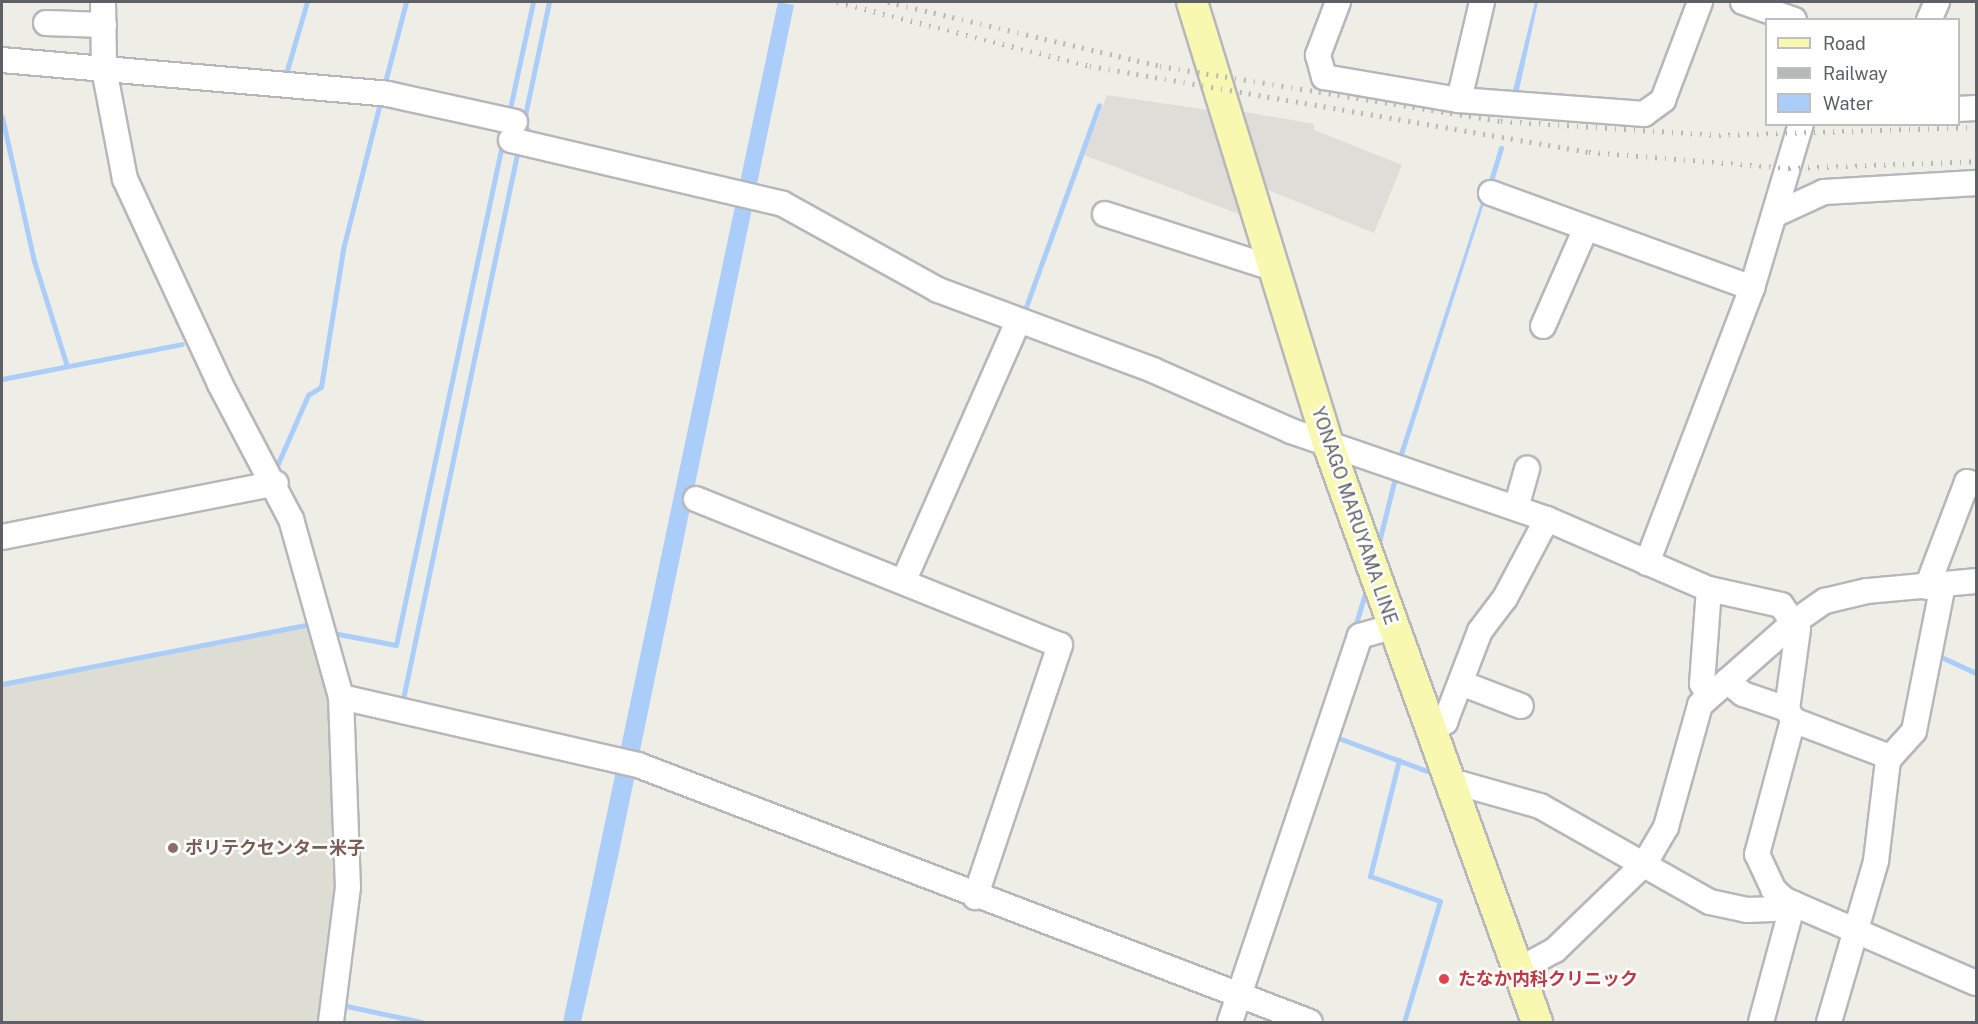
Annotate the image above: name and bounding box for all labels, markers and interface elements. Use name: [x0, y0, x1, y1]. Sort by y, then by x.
legend: [1765, 18, 1960, 126]
text: Road: [1823, 33, 1866, 54]
text: Railway: [1823, 63, 1888, 84]
text: Water: [1823, 93, 1873, 114]
street label: YONAGO MARUYAMA LINE: [1307, 404, 1401, 628]
place label: ポリテクセンター米子: [185, 837, 365, 859]
marker: ポリテクセンター米子: [166, 841, 180, 855]
place label: たなか内科クリニック: [1458, 968, 1638, 990]
marker: たなか内科クリニック: [1435, 970, 1453, 988]

